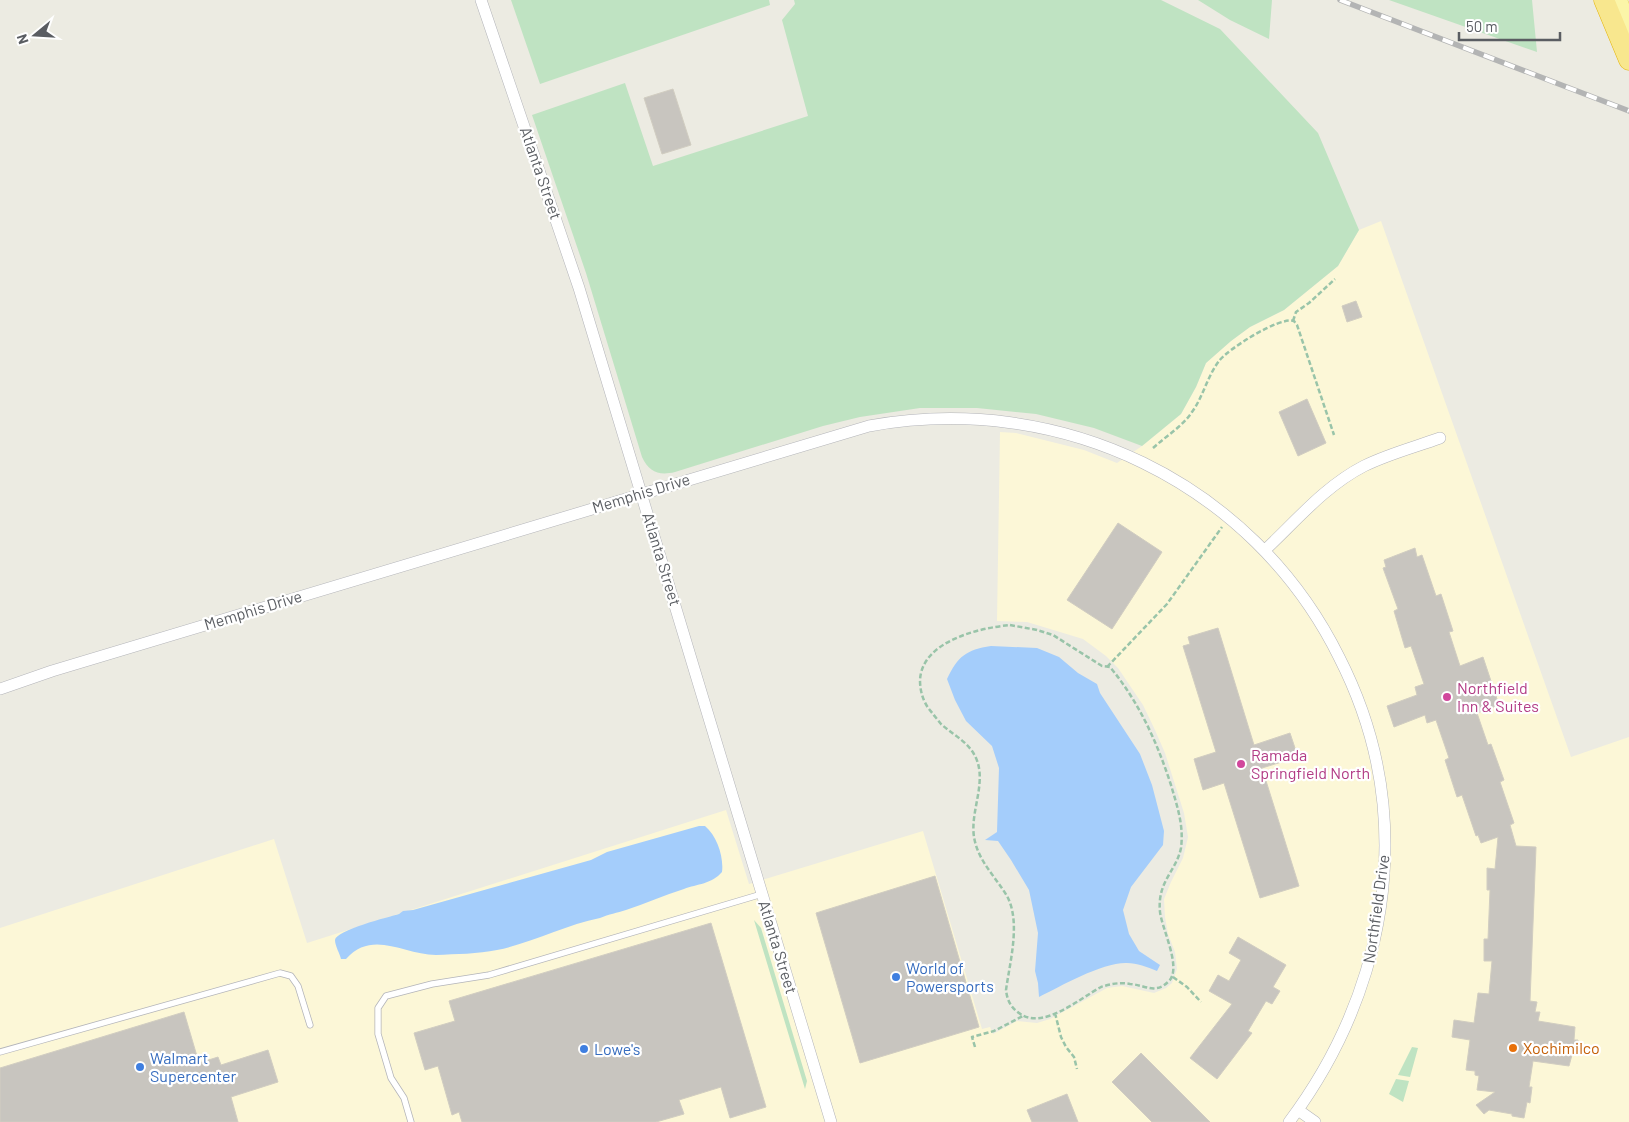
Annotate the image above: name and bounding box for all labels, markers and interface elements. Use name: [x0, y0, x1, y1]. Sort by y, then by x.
north arrow: [10, 10, 60, 60]
scale bar: [1459, 10, 1560, 42]
text: 50 m: [1466, 17, 1498, 35]
text: N: [13, 32, 32, 46]
street label: Atlanta Street: [517, 124, 566, 222]
street label: Memphis Drive: [590, 469, 692, 516]
street label: Atlanta Street: [639, 510, 686, 608]
street label: Memphis Drive: [202, 586, 304, 633]
place label: Northfield Inn & Suites: [1457, 678, 1539, 715]
marker: Northfield Inn & Suites: [1441, 691, 1453, 703]
place label: Ramada Springfield North: [1251, 745, 1370, 782]
marker: Ramada Springfield North: [1235, 758, 1247, 770]
street label: Northfield Drive: [1358, 853, 1393, 965]
street label: Atlanta Street: [755, 898, 802, 996]
place label: World of Powersports: [906, 958, 994, 995]
marker: World of Powersports: [890, 971, 902, 983]
place label: Xochimilco: [1523, 1038, 1600, 1057]
place label: Lowe's: [594, 1039, 640, 1058]
marker: Xochimilco: [1507, 1042, 1519, 1054]
marker: Lowe's: [578, 1043, 590, 1055]
place label: Walmart Supercenter: [150, 1048, 236, 1085]
marker: Walmart Supercenter: [134, 1061, 146, 1073]

